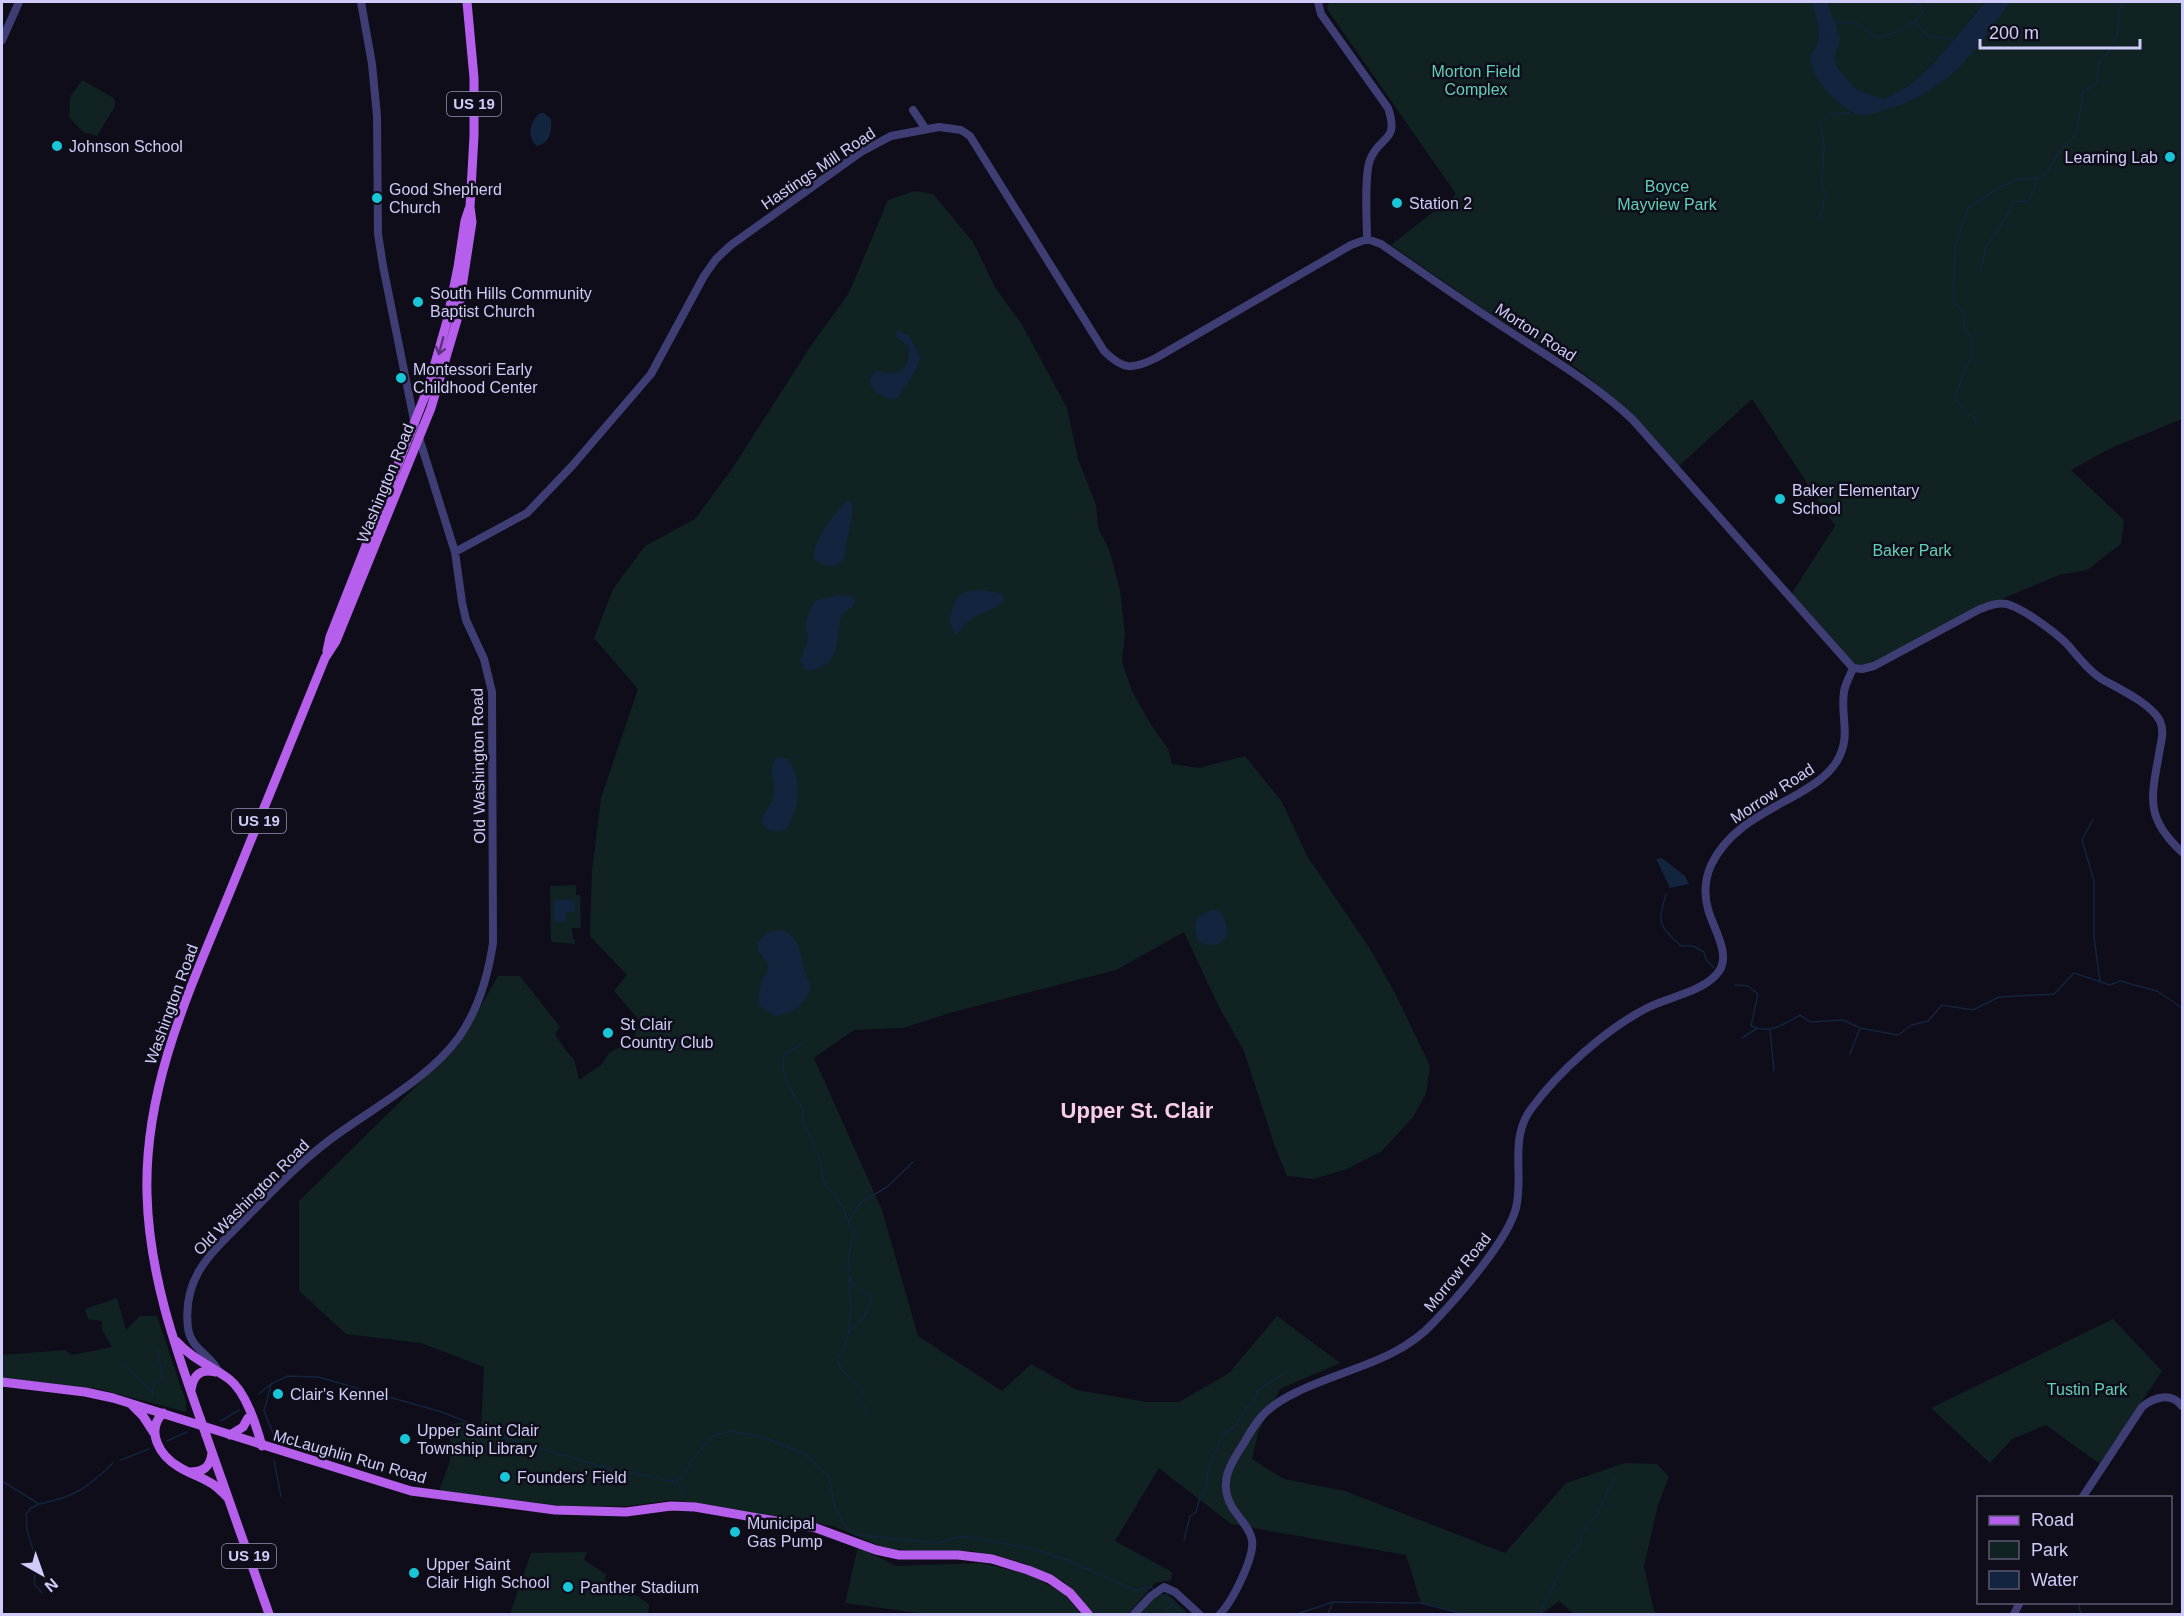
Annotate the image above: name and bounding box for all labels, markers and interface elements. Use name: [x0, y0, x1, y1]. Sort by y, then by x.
scale bar: [1980, 12, 2140, 50]
text: 200 m: [1989, 23, 2039, 43]
park label: Morton Field Complex: [1432, 63, 1520, 98]
road number: US 19: [447, 92, 501, 116]
street label: Hastings Mill Road: [758, 124, 878, 213]
place label: Johnson School: [69, 138, 183, 155]
marker: Johnson School: [50, 139, 64, 153]
place label: Learning Lab: [2065, 149, 2158, 166]
marker: Learning Lab: [2163, 150, 2177, 164]
park label: Boyce Mayview Park: [1617, 178, 1718, 213]
place label: Good Shepherd Church: [389, 181, 502, 216]
marker: Good Shepherd Church: [370, 191, 384, 205]
place label: Station 2: [1409, 195, 1472, 212]
marker: Station 2: [1390, 196, 1404, 210]
place label: South Hills Community Baptist Church: [430, 285, 592, 320]
marker: South Hills Community Baptist Church: [411, 295, 425, 309]
street label: Morton Road: [1492, 300, 1579, 365]
one-way arrow: [434, 336, 446, 355]
place label: Montessori Early Childhood Center: [413, 361, 538, 396]
marker: Montessori Early Childhood Center: [394, 371, 408, 385]
street label: Washington Road: [354, 421, 417, 545]
place label: Baker Elementary School: [1792, 482, 1919, 517]
marker: Baker Elementary School: [1773, 492, 1787, 506]
park label: Baker Park: [1872, 542, 1953, 559]
street label: Old Washington Road: [469, 688, 488, 844]
street label: Morrow Road: [1727, 760, 1817, 827]
road number: US 19: [232, 809, 286, 833]
street label: Washington Road: [142, 942, 201, 1067]
place label: St Clair Country Club: [620, 1016, 713, 1051]
marker: St Clair Country Club: [601, 1026, 615, 1040]
district label: Upper St. Clair: [1061, 1098, 1214, 1123]
street label: Old Washington Road: [190, 1136, 312, 1258]
street label: Morrow Road: [1421, 1230, 1494, 1315]
park label: Tustin Park: [2047, 1381, 2128, 1398]
place label: Clair's Kennel: [290, 1386, 388, 1403]
marker: Clair's Kennel: [271, 1387, 285, 1401]
place label: Upper Saint Clair Township Library: [417, 1422, 540, 1457]
street label: McLaughlin Run Road: [271, 1426, 428, 1486]
marker: Upper Saint Clair Township Library: [398, 1432, 412, 1446]
place label: Founders’ Field: [517, 1469, 627, 1486]
marker: Founders’ Field: [498, 1470, 512, 1484]
legend: [1977, 1496, 2172, 1604]
text: Road: [2031, 1510, 2074, 1530]
place label: Municipal Gas Pump: [747, 1515, 823, 1550]
marker: Municipal Gas Pump: [728, 1525, 742, 1539]
text: Park: [2031, 1540, 2069, 1560]
north arrow: [12, 1544, 72, 1604]
road number: US 19: [222, 1544, 276, 1568]
place label: Upper Saint Clair High School: [426, 1556, 550, 1591]
marker: Upper Saint Clair High School: [407, 1566, 421, 1580]
text: Water: [2031, 1570, 2078, 1590]
text: N: [41, 1575, 61, 1595]
place label: Panther Stadium: [580, 1579, 699, 1596]
marker: Panther Stadium: [561, 1580, 575, 1594]

